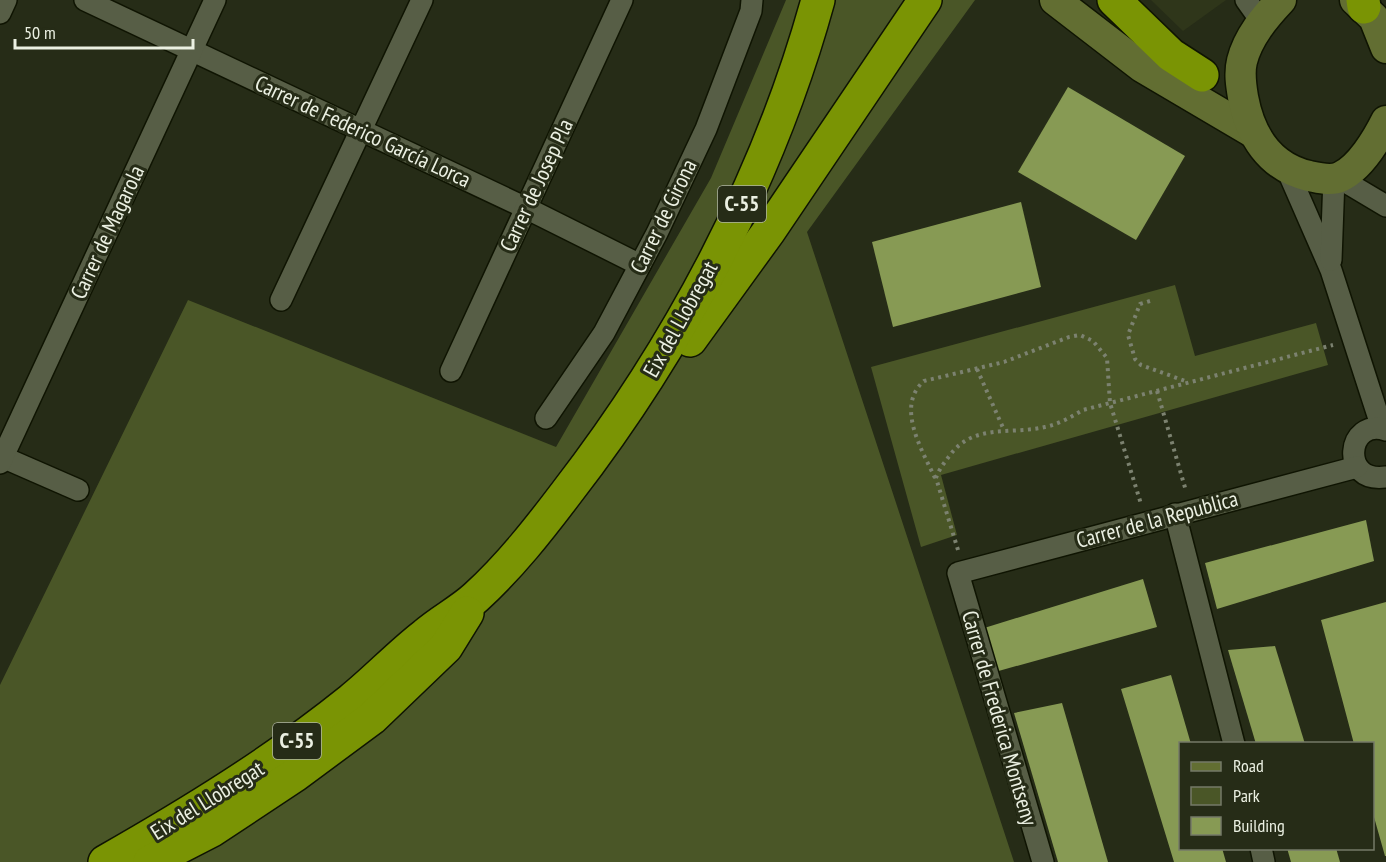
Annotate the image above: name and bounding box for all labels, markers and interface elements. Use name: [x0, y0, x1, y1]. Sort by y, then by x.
scale bar: [15, 12, 194, 50]
text: 50 m: [24, 21, 56, 44]
street label: Carrer de Federico García Lorca: [251, 69, 475, 193]
street label: Carrer de Josep Pla: [493, 114, 579, 256]
street label: Carrer de Girona: [623, 154, 703, 278]
street label: Carrer de Magarola: [64, 161, 150, 303]
road number: C-55: [718, 186, 766, 222]
street label: Eix del Llobregat: [637, 256, 723, 382]
street label: Carrer de la Republica: [1073, 484, 1241, 554]
street label: Carrer de Frederica Montseny: [956, 607, 1044, 829]
road number: C-55: [273, 723, 321, 759]
legend: [1179, 742, 1374, 850]
street label: Eix del Llobregat: [145, 754, 269, 846]
text: Road: [1233, 754, 1264, 777]
text: Park: [1233, 784, 1260, 807]
text: Building: [1233, 814, 1285, 837]

